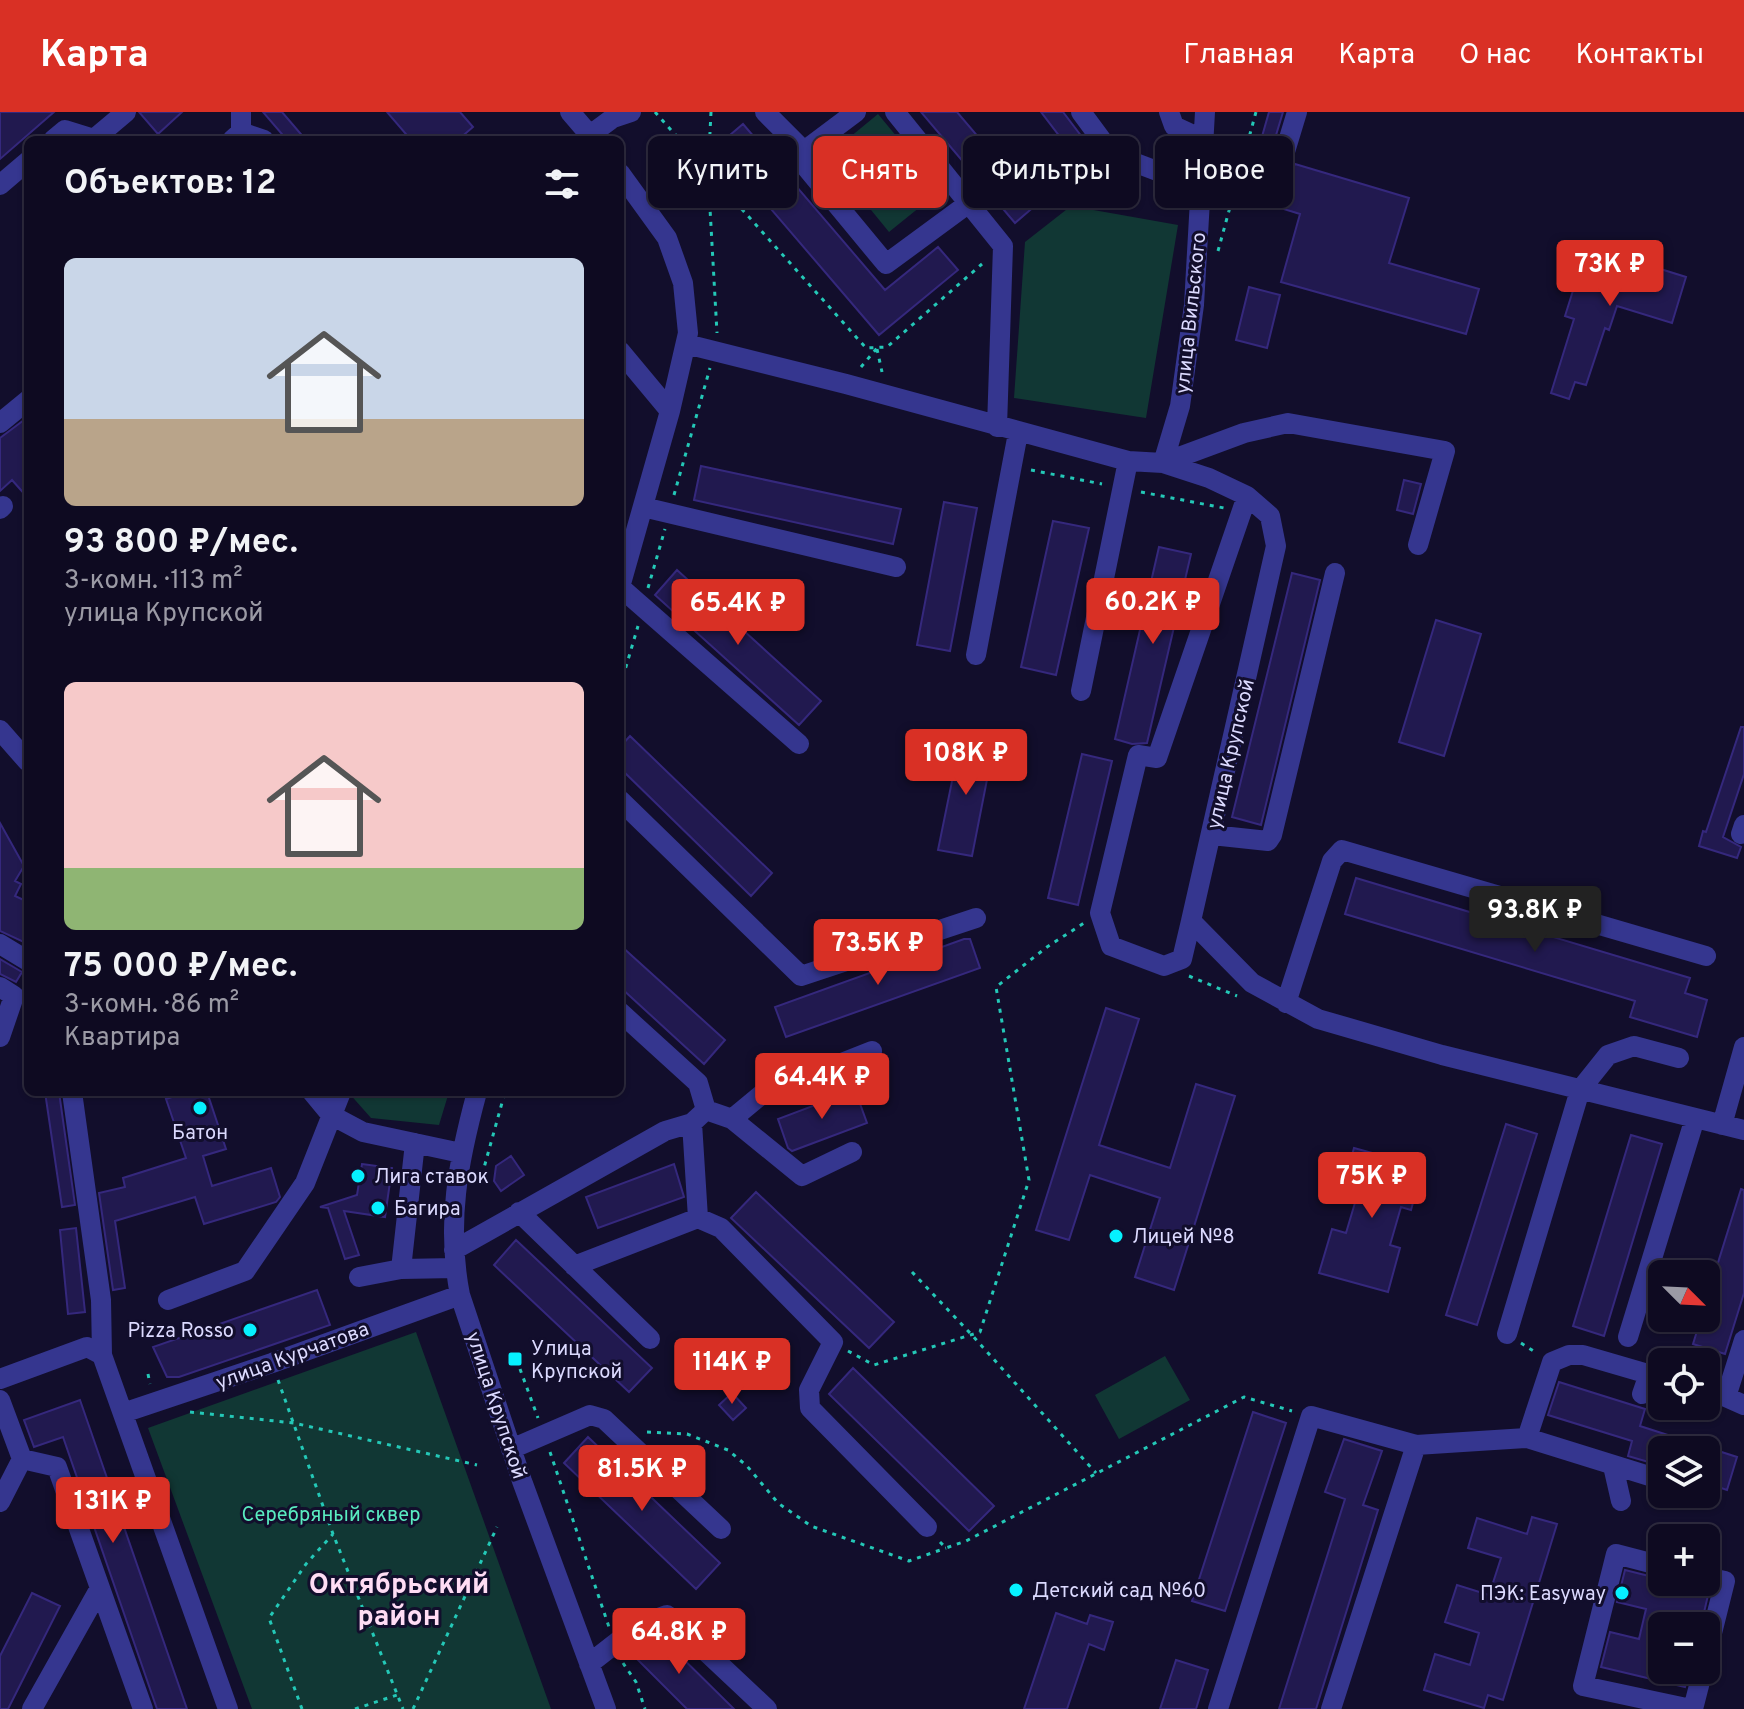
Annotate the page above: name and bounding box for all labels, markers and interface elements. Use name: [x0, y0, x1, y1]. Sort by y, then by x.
text: Карта: [40, 32, 149, 81]
text: Главная: [1183, 38, 1294, 74]
text: Карта: [1338, 38, 1415, 74]
text: О нас: [1459, 38, 1532, 74]
text: Контакты: [1576, 38, 1704, 74]
chip: Купить: [648, 136, 797, 208]
chip: Снять: [813, 136, 947, 208]
chip: Фильтры: [963, 136, 1139, 208]
chip: Новое: [1155, 136, 1293, 208]
icon: filters: [540, 162, 584, 206]
text: Объектов: 12: [64, 163, 276, 206]
street label: улица Вильского: [1171, 231, 1213, 395]
pin: 73K ₽: [1554, 240, 1666, 308]
text: 73K ₽: [1574, 249, 1646, 282]
icon: home: [252, 310, 396, 454]
text: 93 800 ₽/мес.: [64, 522, 298, 565]
text: 3-комн. · 113 m²: [64, 565, 243, 598]
pin: 60.2K ₽: [1079, 578, 1227, 646]
pin: 65.4K ₽: [664, 579, 812, 647]
text: 60.2K ₽: [1104, 587, 1202, 620]
text: 65.4K ₽: [690, 588, 786, 621]
text: улица Крупской: [64, 598, 264, 631]
street label: улица Крупской: [1202, 677, 1262, 832]
pin: 108K ₽: [901, 729, 1031, 797]
icon: home: [252, 734, 396, 878]
text: 108K ₽: [923, 738, 1009, 771]
pin: 93.8K ₽: [1461, 886, 1609, 954]
text: 93.8K ₽: [1487, 895, 1583, 928]
pin: 73.5K ₽: [804, 919, 952, 987]
text: 73.5K ₽: [832, 928, 924, 961]
text: 75 000 ₽/мес.: [64, 946, 297, 989]
text: 3-комн. · 86 m²: [64, 989, 239, 1022]
text: Квартира: [64, 1022, 180, 1055]
pin: 64.4K ₽: [748, 1053, 896, 1121]
text: 64.4K ₽: [773, 1062, 871, 1095]
marker: Батон: [191, 1099, 209, 1117]
place label: Батон: [172, 1121, 228, 1147]
pin: 75K ₽: [1316, 1152, 1428, 1220]
text: 75K ₽: [1336, 1161, 1408, 1194]
place label: Лига ставок: [374, 1165, 489, 1191]
marker: Лига ставок: [349, 1167, 367, 1185]
place label: Багира: [394, 1197, 460, 1223]
marker: Багира: [369, 1199, 387, 1217]
place label: Лицей №8: [1132, 1225, 1235, 1251]
marker: Лицей №8: [1107, 1227, 1125, 1245]
north arrow: [1648, 1260, 1720, 1332]
map controls: [1648, 1260, 1720, 1684]
street label: улица Курчатова: [213, 1317, 373, 1397]
place label: Pizza Rosso: [127, 1319, 234, 1345]
marker: Pizza Rosso: [241, 1321, 259, 1339]
street label: улица Крупской: [459, 1329, 531, 1483]
place label: Улица Крупской: [531, 1337, 622, 1386]
pin: 114K ₽: [667, 1338, 797, 1406]
text: 114K ₽: [692, 1347, 772, 1380]
button: locate: [1648, 1348, 1720, 1420]
marker: Улица Крупской: [506, 1350, 524, 1368]
button: layers: [1648, 1436, 1720, 1508]
pin: 81.5K ₽: [568, 1445, 716, 1513]
text: 81.5K ₽: [596, 1454, 688, 1487]
pin: 131K ₽: [48, 1477, 178, 1545]
text: 131K ₽: [74, 1486, 152, 1519]
park label: Серебряный сквер: [242, 1503, 420, 1529]
button: +: [1648, 1524, 1720, 1596]
district label: Октябрьский район: [309, 1568, 489, 1636]
place label: Детский сад №60: [1032, 1579, 1206, 1605]
marker: Детский сад №60: [1007, 1581, 1025, 1599]
place label: ПЭК: Easyway: [1480, 1582, 1606, 1608]
marker: ПЭК: Easyway: [1613, 1584, 1631, 1602]
pin: 64.8K ₽: [605, 1608, 753, 1676]
button: −: [1648, 1612, 1720, 1684]
text: 64.8K ₽: [630, 1617, 728, 1650]

